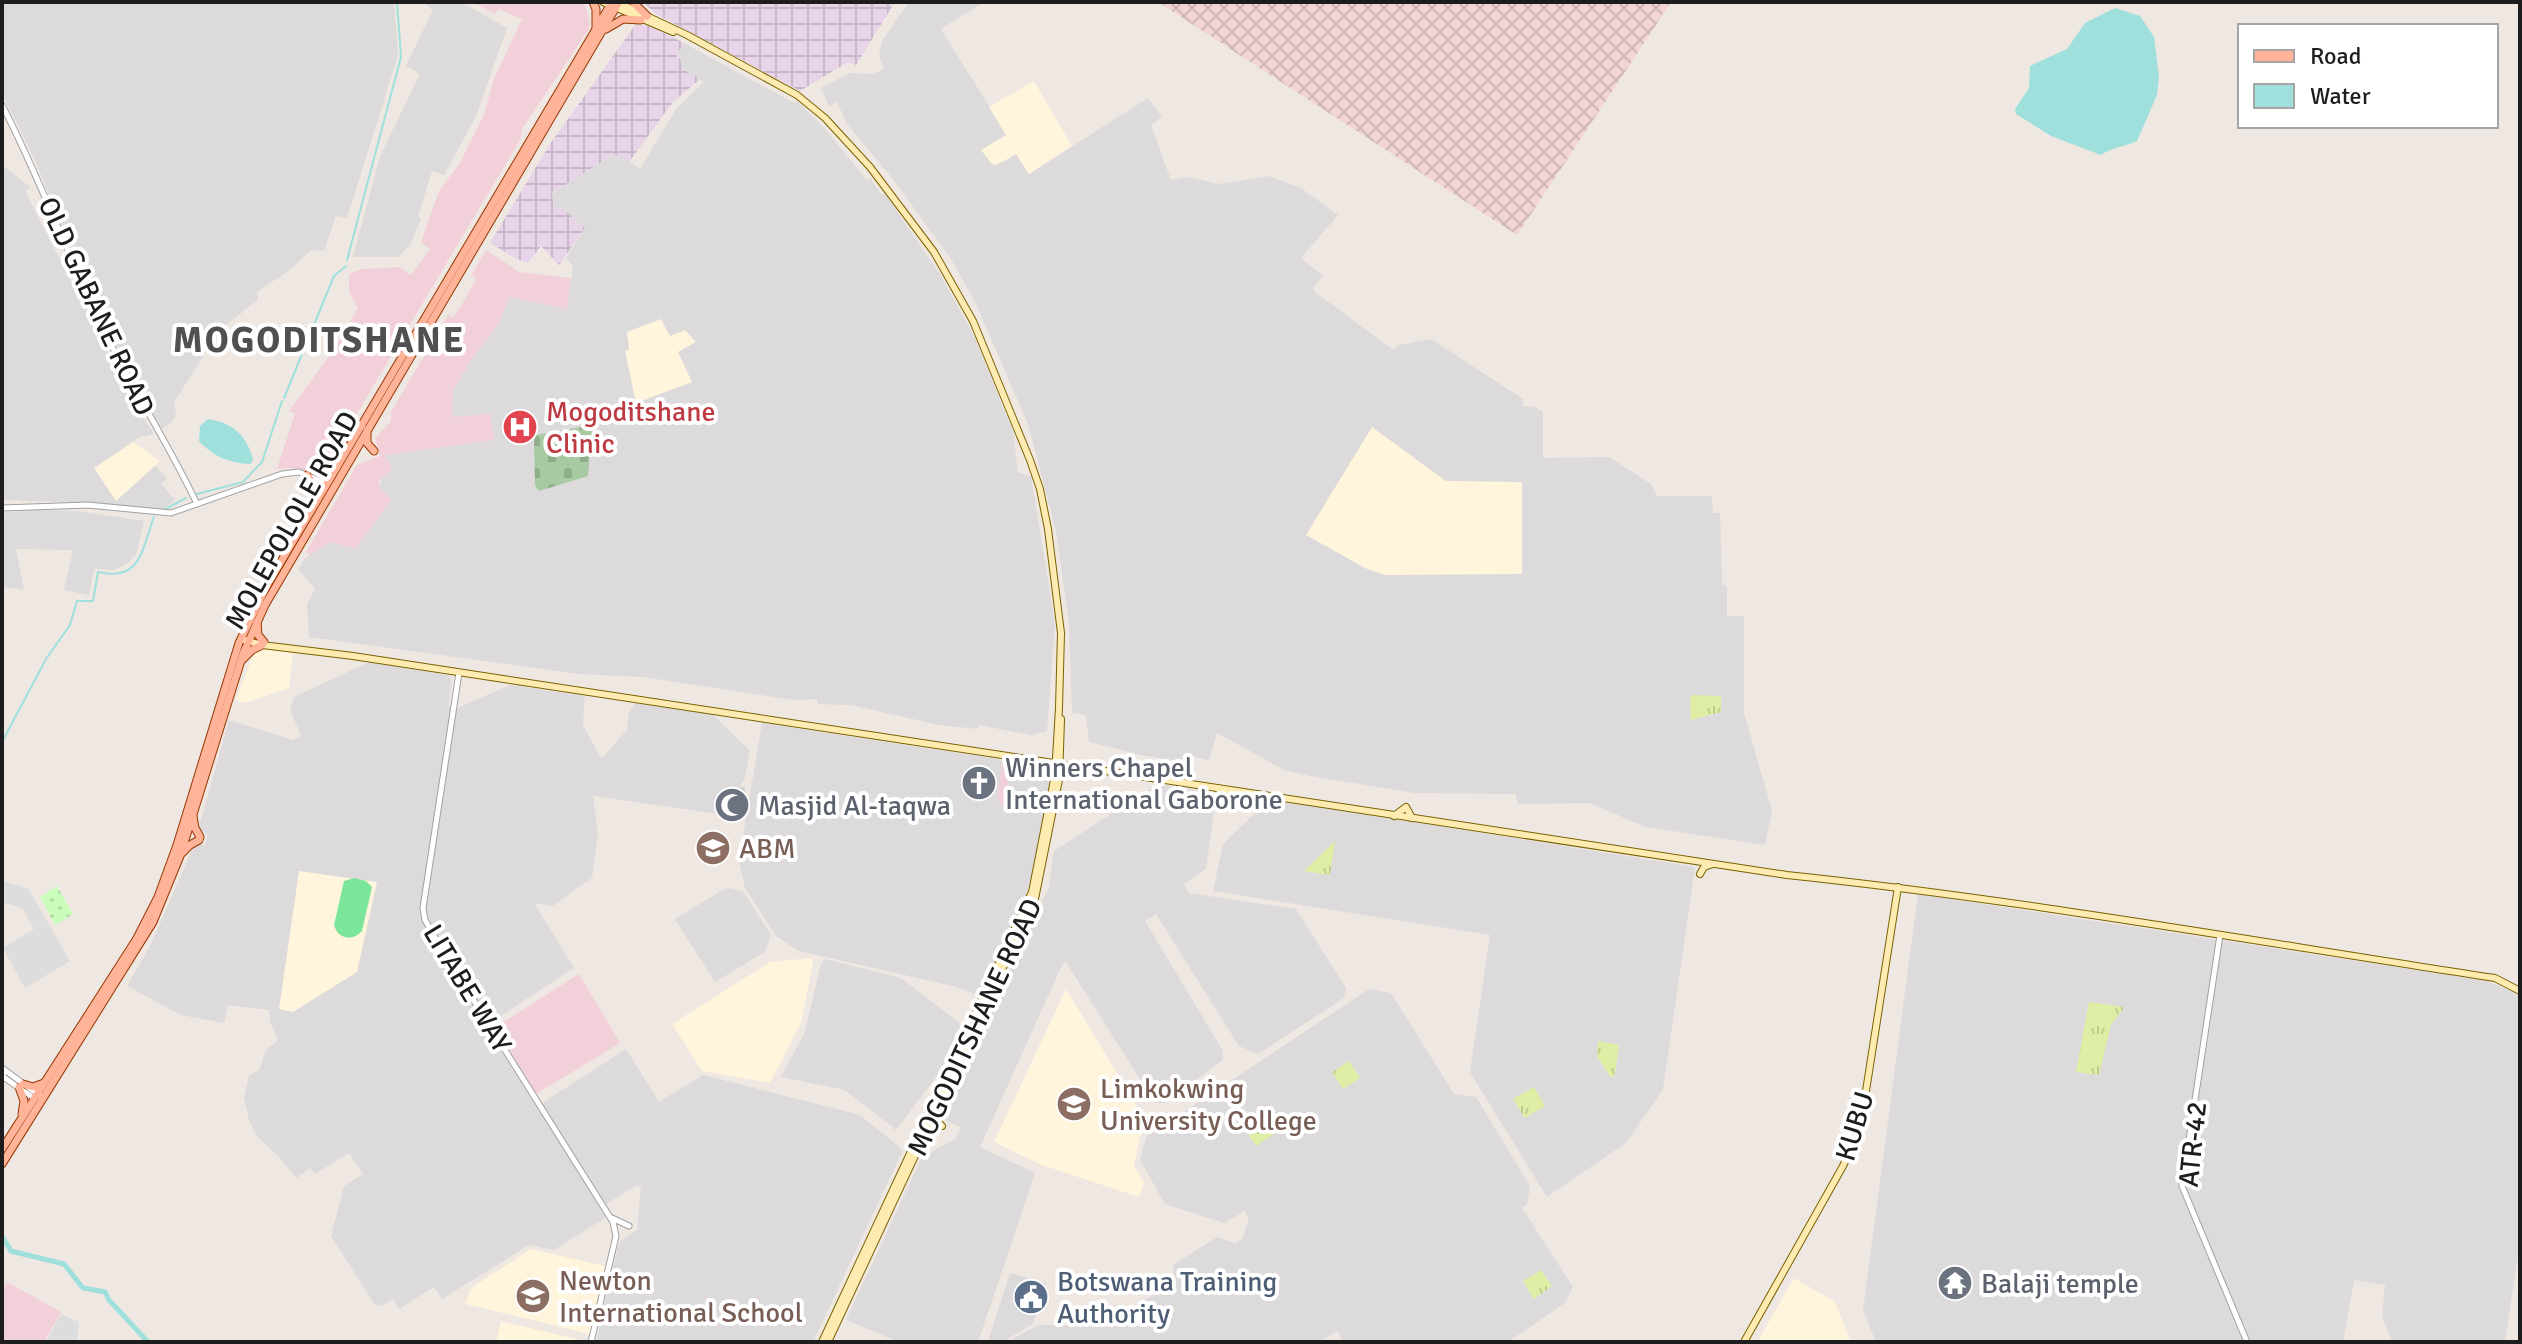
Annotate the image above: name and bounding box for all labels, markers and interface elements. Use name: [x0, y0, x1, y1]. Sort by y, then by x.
legend: [2238, 24, 2498, 128]
text: Road: [2310, 41, 2361, 71]
text: Water: [2310, 81, 2371, 111]
street label: OLD GABANE ROAD: [31, 192, 162, 421]
district label: MOGODITSHANE: [173, 318, 465, 363]
place label: Mogoditshane Clinic: [546, 395, 716, 461]
street label: MOLEPOLOLE ROAD: [218, 406, 366, 635]
hospital icon: Mogoditshane Clinic: [501, 408, 539, 446]
place label: Winners Chapel International Gaborone: [1005, 751, 1283, 817]
church icon: Winners Chapel International Gaborone: [960, 764, 998, 802]
mosque icon: Masjid Al-taqwa: [713, 786, 751, 824]
place label: Masjid Al-taqwa: [758, 789, 951, 823]
school or university icon: ABM: [694, 829, 732, 867]
place label: ABM: [739, 832, 796, 866]
street label: MOGODITSHANE ROAD: [900, 893, 1049, 1161]
street label: LITABE WAY: [416, 918, 519, 1059]
place label: Limkokwing University College: [1100, 1072, 1317, 1138]
school or university icon: Limkokwing University College: [1055, 1085, 1093, 1123]
street label: KUBU: [1828, 1087, 1882, 1165]
street label: ATR-42: [2172, 1100, 2214, 1188]
place label: Newton International School: [559, 1264, 803, 1330]
temple icon: Balaji temple: [1936, 1264, 1974, 1302]
place label: Botswana Training Authority: [1057, 1265, 1277, 1331]
place label: Balaji temple: [1981, 1267, 2139, 1301]
school or university icon: Newton International School: [514, 1277, 552, 1315]
public building icon: Botswana Training Authority: [1012, 1278, 1050, 1316]

